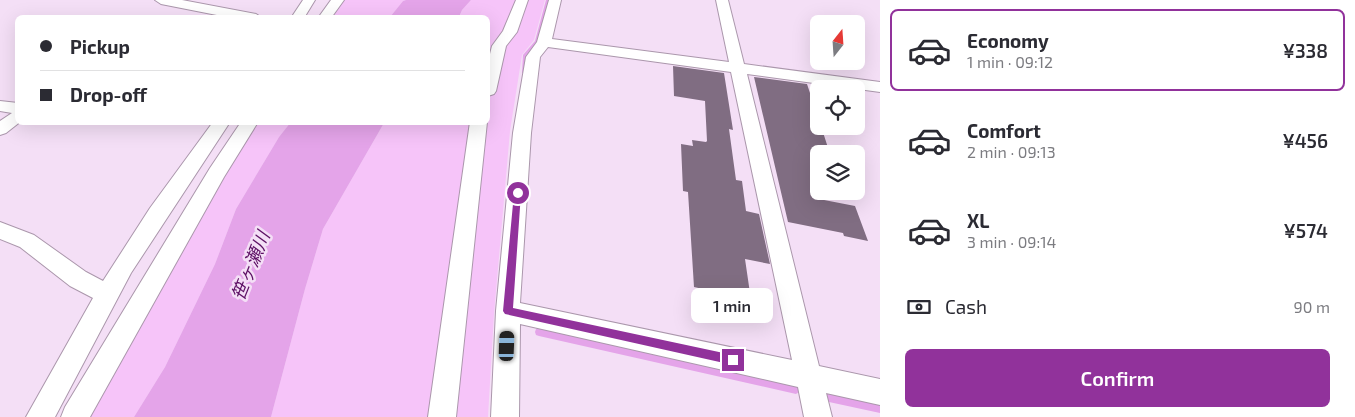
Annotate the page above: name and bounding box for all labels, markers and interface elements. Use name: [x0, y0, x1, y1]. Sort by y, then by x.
north arrow: [810, 15, 865, 70]
map controls: [810, 15, 865, 200]
icon: car: [907, 28, 952, 73]
text: Economy: [967, 29, 1049, 52]
text: Pickup: [70, 35, 130, 58]
text: ¥338: [1283, 39, 1328, 62]
text: 1 min · 09:12: [967, 52, 1053, 71]
button: locate: [810, 80, 865, 135]
text: Drop-off: [70, 83, 147, 106]
icon: car: [907, 118, 952, 163]
text: Comfort: [967, 119, 1041, 142]
text: ¥456: [1282, 129, 1328, 152]
text: 2 min · 09:13: [967, 142, 1056, 161]
button: layers: [810, 145, 865, 200]
route start: [507, 182, 529, 204]
icon: car: [907, 208, 952, 253]
text: XL: [967, 209, 989, 232]
text: ¥574: [1284, 219, 1328, 242]
water label: 笹ヶ瀬川: [226, 226, 275, 303]
text: 3 min · 09:14: [967, 232, 1056, 251]
callout: 1 min: [692, 288, 774, 322]
icon: cash: [905, 293, 933, 321]
text: Cash: [945, 295, 987, 318]
text: 1 min: [713, 296, 751, 315]
text: 90 m: [1294, 297, 1330, 316]
car: [498, 331, 515, 361]
route end: [722, 349, 744, 371]
button: Confirm: [905, 349, 1330, 407]

